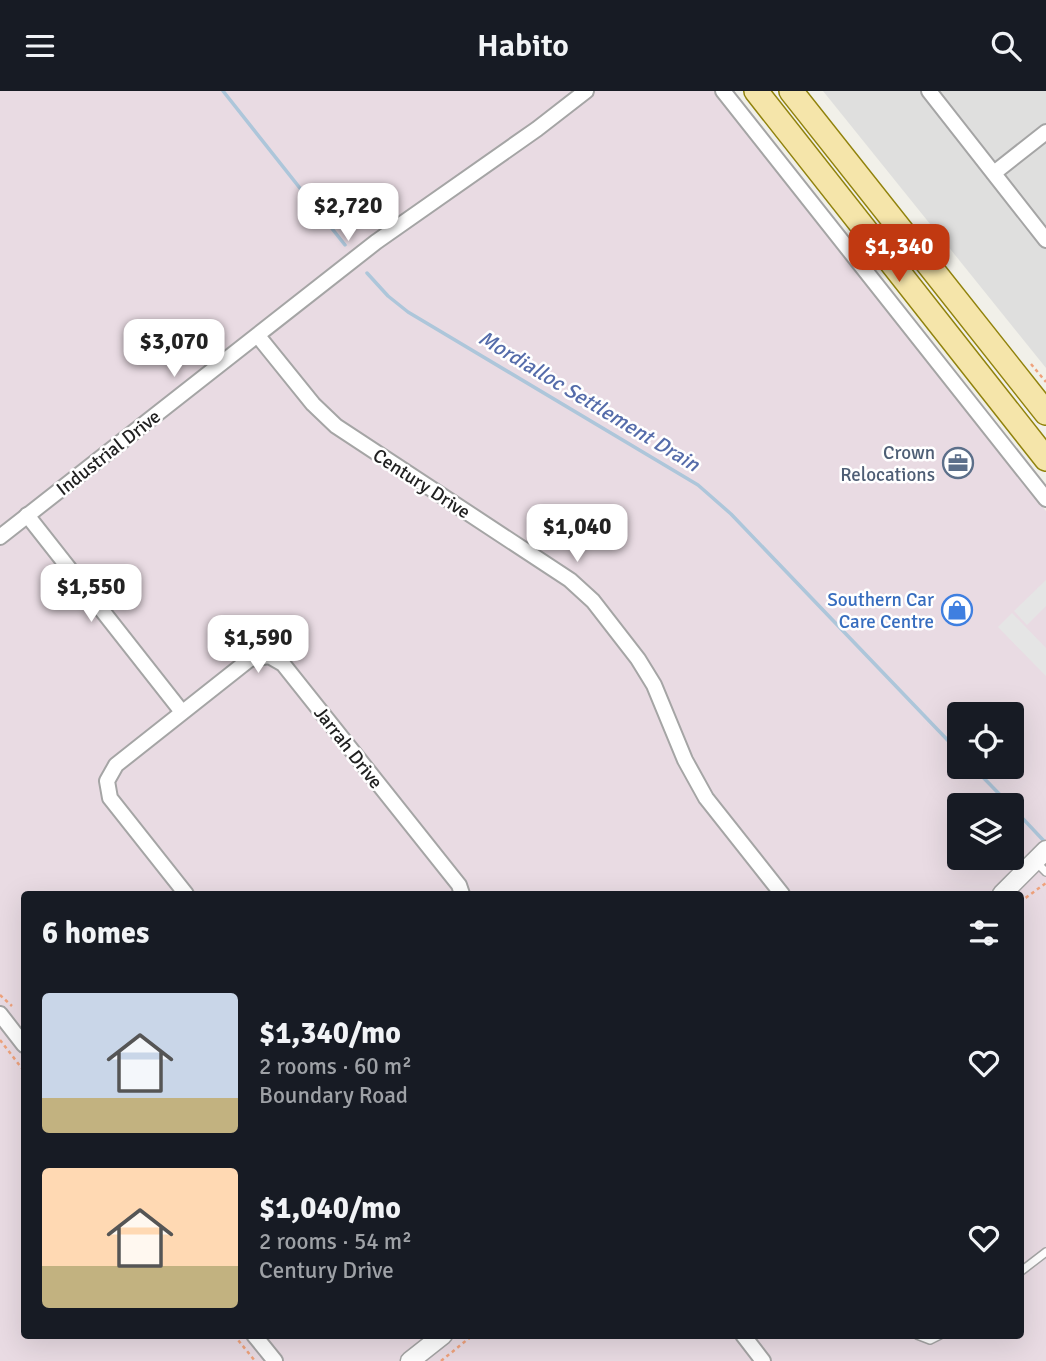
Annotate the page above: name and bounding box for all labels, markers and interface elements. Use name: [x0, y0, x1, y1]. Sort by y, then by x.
text: Habito: [477, 26, 569, 65]
icon: menu: [21, 27, 59, 65]
icon: search: [987, 27, 1025, 65]
pin: $2,720: [291, 183, 405, 243]
text: $2,720: [314, 191, 382, 220]
pin: $1,340: [842, 225, 956, 284]
text: $1,340: [865, 232, 933, 261]
pin: $3,070: [117, 320, 231, 379]
water label: Mordialloc Settlement Drain: [474, 325, 705, 478]
text: $3,070: [140, 327, 208, 356]
street label: Industrial Drive: [52, 405, 166, 501]
place label: Crown Relocations: [840, 441, 935, 487]
street label: Century Drive: [368, 443, 475, 524]
office icon: Crown Relocations: [941, 446, 975, 480]
pin: $1,040: [520, 505, 634, 564]
text: $1,040: [543, 512, 611, 541]
pin: $1,550: [34, 565, 148, 624]
text: $1,550: [57, 572, 125, 601]
place label: Southern Car Care Centre: [827, 588, 934, 634]
shop icon: Southern Car Care Centre: [940, 593, 974, 627]
pin: $1,590: [201, 615, 315, 675]
text: $1,590: [224, 623, 292, 652]
street label: Jarrah Drive: [309, 702, 388, 794]
map controls: [947, 702, 1024, 870]
button: locate: [947, 702, 1024, 779]
button: layers: [947, 793, 1024, 870]
icon: filters: [965, 914, 1003, 952]
text: 6 homes: [42, 915, 149, 952]
text: $1,340/mo: [259, 1015, 401, 1052]
icon: home: [98, 1021, 182, 1105]
icon: heart: [965, 1044, 1003, 1082]
text: 2 rooms · 60 m²: [259, 1052, 412, 1081]
text: Boundary Road: [259, 1081, 408, 1110]
text: $1,040/mo: [259, 1190, 401, 1227]
icon: home: [98, 1196, 182, 1280]
icon: heart: [965, 1219, 1003, 1257]
text: 2 rooms · 54 m²: [259, 1227, 412, 1256]
text: Century Drive: [259, 1256, 394, 1285]

